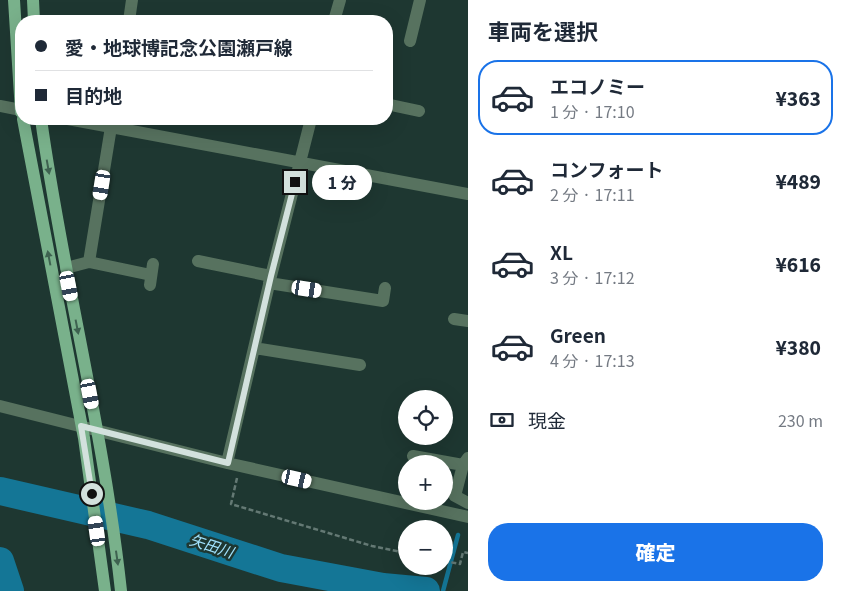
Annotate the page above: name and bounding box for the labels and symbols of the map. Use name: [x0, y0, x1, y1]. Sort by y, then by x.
one-way arrow: [45, 159, 53, 175]
callout: 1 分: [312, 164, 372, 200]
car: [92, 169, 111, 201]
route end: [284, 171, 306, 193]
one-way arrow: [45, 250, 53, 266]
car: [58, 270, 79, 302]
car: [291, 279, 322, 299]
one-way arrow: [73, 319, 81, 334]
car: [79, 378, 100, 410]
car: [280, 468, 313, 490]
route start: [81, 483, 103, 505]
car: [87, 515, 106, 547]
water label: 矢田川: [187, 528, 239, 563]
one-way arrow: [113, 550, 121, 566]

